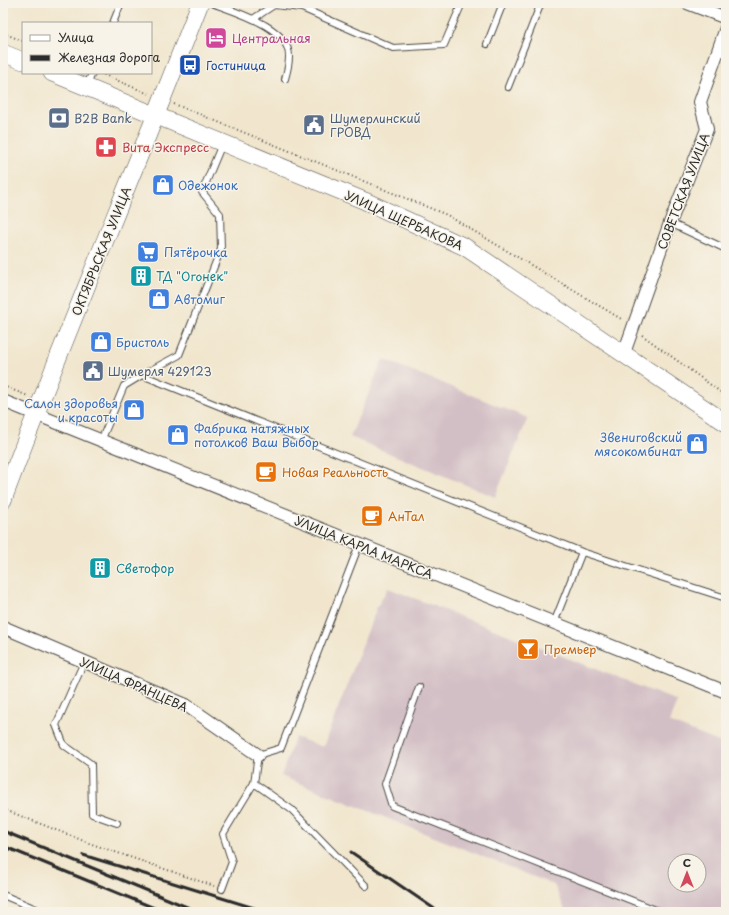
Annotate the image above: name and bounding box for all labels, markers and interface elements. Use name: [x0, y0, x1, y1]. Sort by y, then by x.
legend: [22, 22, 152, 74]
hotel icon: Центральная: [203, 25, 229, 51]
text: Улица: [58, 28, 94, 46]
place label: Центральная: [232, 29, 311, 47]
text: Железная дорога: [58, 48, 161, 66]
bus stop icon: Гостиница: [177, 52, 203, 78]
place label: Гостиница: [206, 56, 266, 74]
bank icon: B2B Bank: [46, 105, 72, 131]
place label: B2B Bank: [74, 109, 132, 127]
place label: Шумерлинский ГРОВД: [330, 109, 421, 141]
public building icon: Шумерлинский ГРОВД: [301, 112, 327, 138]
street label: СОВЕТСКАЯ УЛИЦА: [652, 130, 714, 252]
pharmacy icon: Вита Экспресс: [93, 134, 119, 160]
place label: Вита Экспресс: [122, 138, 209, 156]
shop icon: Одежонок: [150, 172, 176, 198]
place label: Одежонок: [178, 176, 239, 194]
street label: ОКТЯБРЬСКАЯ УЛИЦА: [67, 184, 135, 318]
street label: УЛИЦА ЩЕРБАКОВА: [342, 186, 466, 254]
supermarket icon: Пятёрочка: [135, 239, 161, 265]
place label: Пятёрочка: [164, 243, 228, 261]
building icon: ТД "Огонек": [128, 263, 154, 289]
place label: ТД "Огонек": [156, 267, 228, 285]
shop icon: Автомиг: [146, 286, 172, 312]
place label: Автомиг: [174, 290, 225, 308]
shop icon: Бристоль: [88, 329, 114, 355]
place label: Бристоль: [116, 333, 169, 351]
public building icon: Шумерля 429123: [80, 358, 106, 384]
place label: Шумерля 429123: [108, 362, 212, 380]
place label: Салон здоровья и красоты: [24, 394, 118, 426]
shop icon: Салон здоровья и красоты: [121, 397, 147, 423]
place label: Фабрика натяжных потолков Ваш Выбор: [194, 419, 319, 451]
shop icon: Фабрика натяжных потолков Ваш Выбор: [165, 422, 191, 448]
place label: Звениговский мясокомбинат: [594, 428, 683, 460]
shop icon: Звениговский мясокомбинат: [684, 431, 710, 457]
cafe icon: Новая Реальность: [253, 459, 279, 485]
place label: Новая Реальность: [282, 463, 388, 481]
cafe icon: АнТал: [359, 503, 385, 529]
place label: АнТал: [388, 507, 425, 525]
street label: УЛИЦА КАРЛА МАРКСА: [292, 511, 436, 583]
building icon: Светофор: [87, 555, 113, 581]
place label: Светофор: [116, 559, 174, 577]
bar icon: Премьер: [515, 636, 541, 662]
place label: Премьер: [544, 640, 596, 658]
street label: УЛИЦА ФРАНЦЕВА: [77, 652, 191, 716]
north arrow: [667, 853, 707, 893]
text: С: [683, 854, 691, 871]

